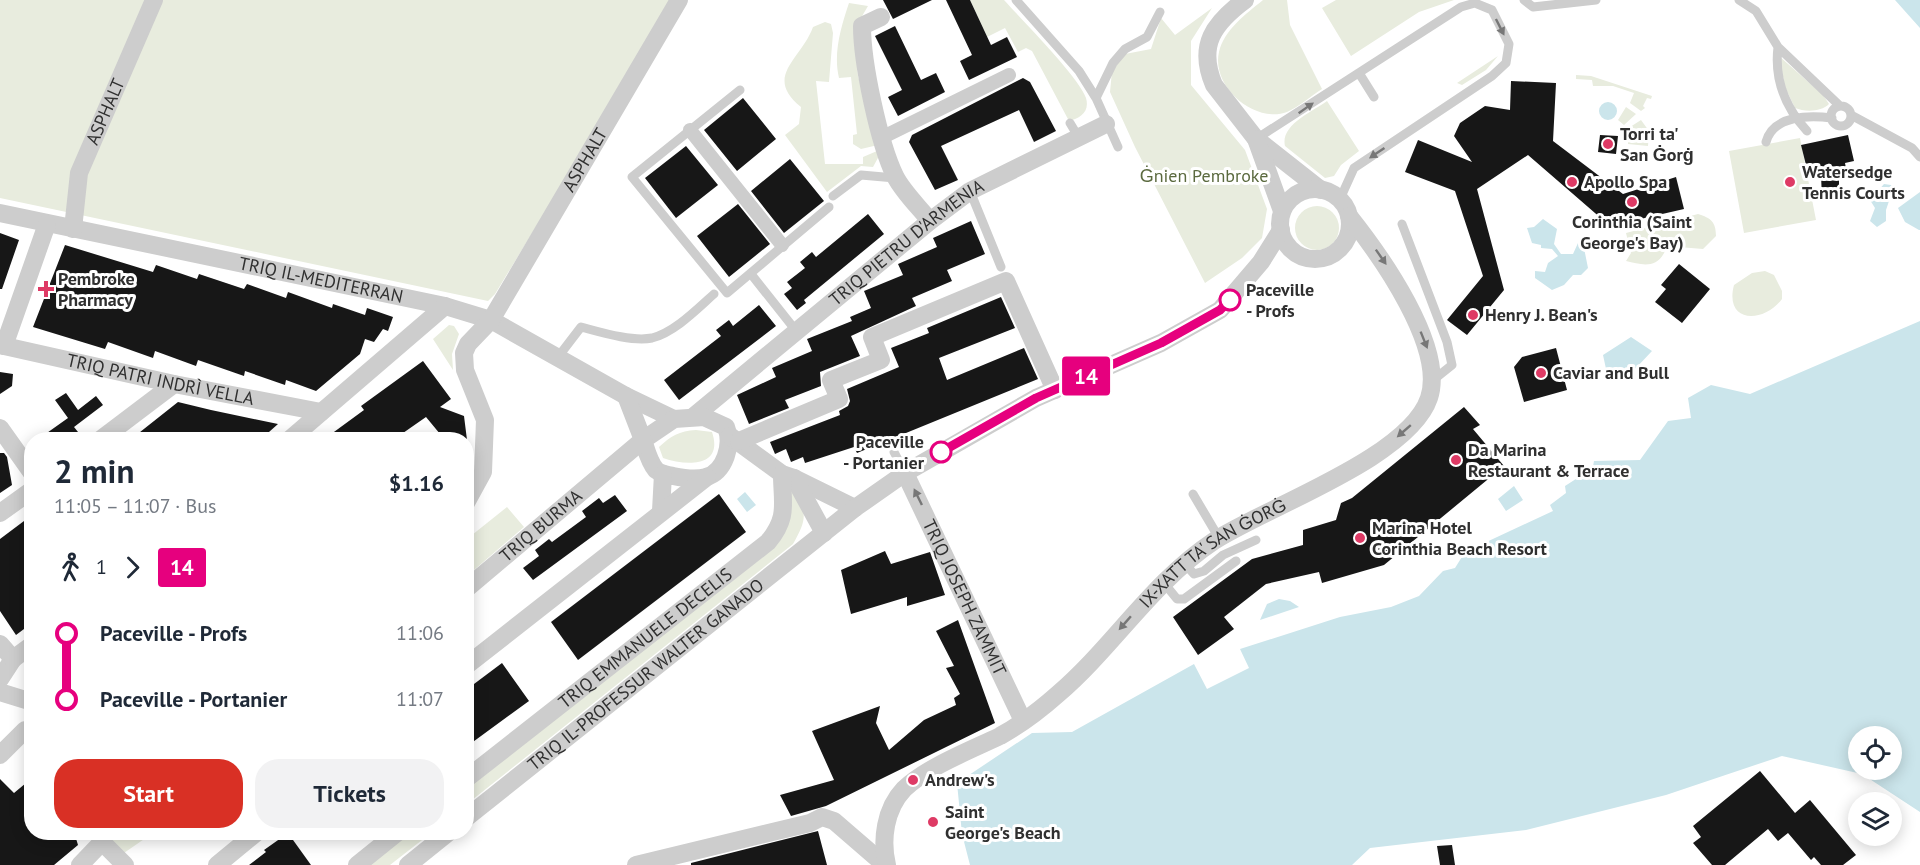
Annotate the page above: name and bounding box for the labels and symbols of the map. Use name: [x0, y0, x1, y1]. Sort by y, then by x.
one-way arrow: [1495, 19, 1505, 36]
street label: ASPHALT: [81, 75, 130, 148]
one-way arrow: [1297, 102, 1313, 114]
place label: Torri ta' San Ġorġ: [1620, 122, 1694, 166]
street label: ASPHALT: [557, 124, 612, 196]
marker: Torri ta' San Ġorġ: [1601, 137, 1615, 151]
one-way arrow: [1369, 147, 1385, 158]
place label: Watersedge Tennis Courts: [1802, 160, 1905, 204]
park label: Ġnien Pembroke: [1140, 164, 1268, 187]
place label: Apollo Spa: [1584, 170, 1667, 193]
street label: TRIQ PIETRU D'ARMENIA: [824, 174, 988, 311]
marker: Apollo Spa: [1565, 175, 1579, 189]
marker: Watersedge Tennis Courts: [1783, 175, 1797, 189]
marker: Corinthia (Saint George's Bay): [1625, 195, 1639, 209]
place label: Corinthia (Saint George's Bay): [1572, 210, 1693, 254]
one-way arrow: [1375, 249, 1387, 265]
street label: TRIQ IL-MEDITERRAN: [237, 251, 405, 308]
place label: Pembroke Pharmacy: [58, 267, 135, 311]
place label: Paceville - Profs: [1246, 278, 1314, 322]
marker: Pembroke Pharmacy: [39, 282, 53, 296]
marker: Paceville - Profs: [1219, 289, 1241, 311]
place label: Henry J. Bean's: [1485, 303, 1598, 326]
marker: Henry J. Bean's: [1466, 308, 1480, 322]
one-way arrow: [1420, 331, 1429, 349]
street label: TRIQ PATRI INDRÌ VELLA: [65, 348, 256, 410]
line badge: 14: [1059, 356, 1113, 395]
place label: Caviar and Bull: [1553, 361, 1670, 384]
marker: Caviar and Bull: [1534, 366, 1548, 380]
one-way arrow: [1397, 424, 1412, 437]
place label: Paceville - Portanier: [843, 430, 925, 474]
place label: Da Marina Restaurant & Terrace: [1468, 438, 1629, 482]
marker: Paceville - Portanier: [930, 441, 952, 463]
marker: Da Marina Restaurant & Terrace: [1449, 453, 1463, 467]
street label: TRIQ BURMA: [495, 484, 587, 567]
one-way arrow: [913, 489, 923, 506]
street label: IX-XATT TA' SAN ĠORĠ: [1134, 493, 1290, 613]
street label: TRIQ JOSEPH ZAMMIT: [918, 516, 1012, 679]
place label: Marina Hotel Corinthia Beach Resort: [1372, 516, 1548, 560]
marker: Marina Hotel Corinthia Beach Resort: [1353, 531, 1367, 545]
street label: TRIQ EMMANUELE DECELIS: [554, 563, 737, 713]
street label: TRIQ IL-PROFESSUR WALTER GANADO: [523, 573, 768, 775]
one-way arrow: [1119, 616, 1132, 631]
place label: Andrew's: [925, 768, 995, 791]
marker: Andrew's: [906, 773, 920, 787]
place label: Saint George's Beach: [945, 800, 1061, 844]
marker: Saint George's Beach: [926, 815, 940, 829]

